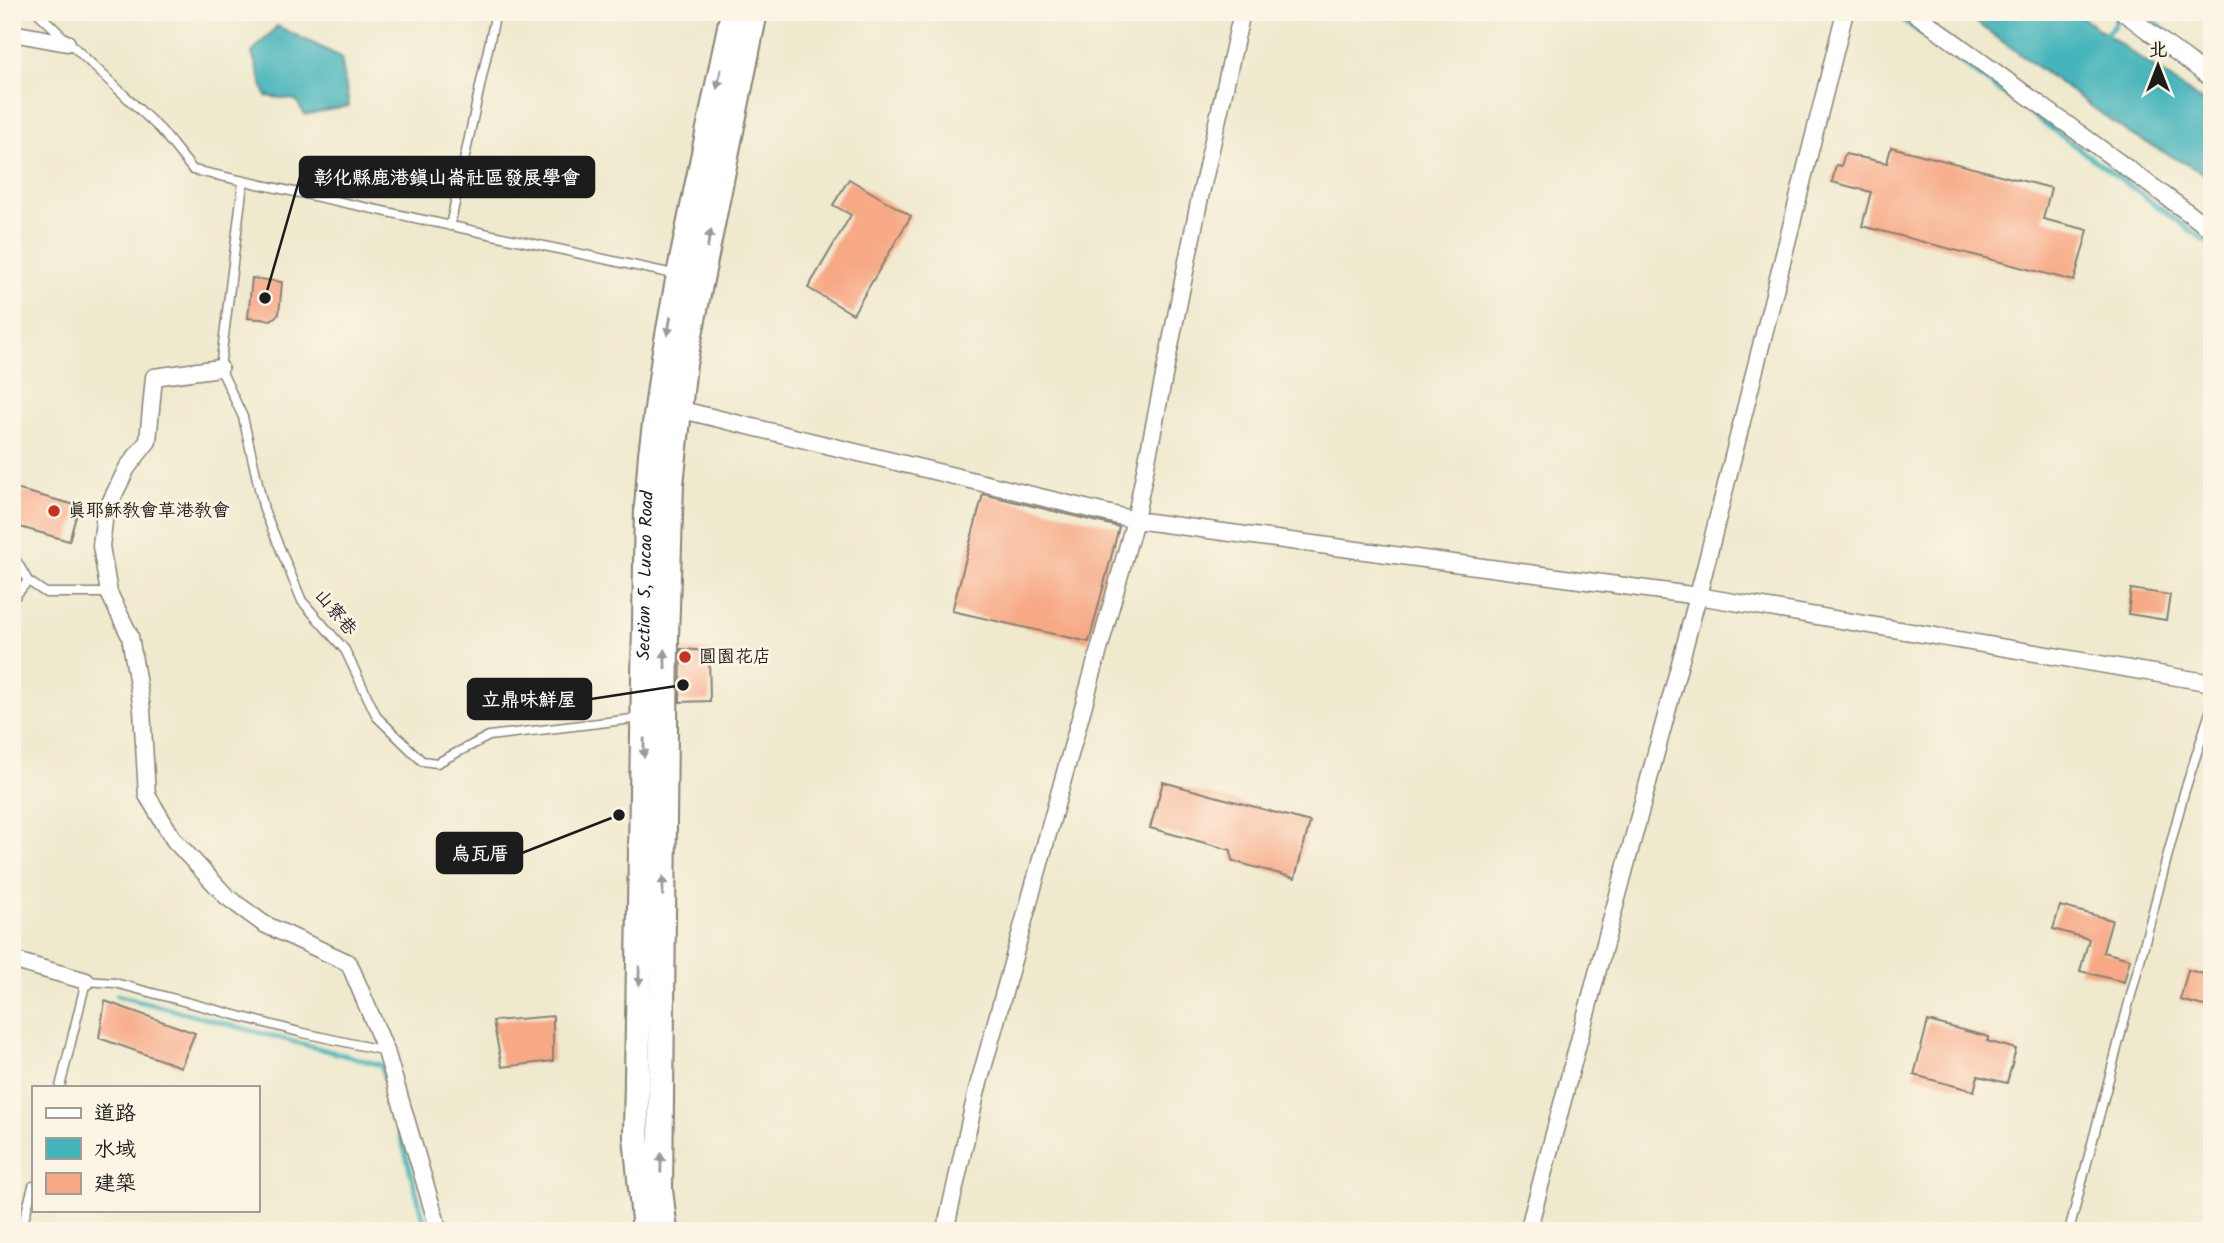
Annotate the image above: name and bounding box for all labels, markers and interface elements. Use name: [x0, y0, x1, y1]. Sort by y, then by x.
north arrow: [2122, 32, 2192, 102]
text: 北: [2148, 36, 2168, 66]
one-way arrow: [713, 68, 724, 90]
callout: 彰化縣鹿港鎮山崙社區發展學會: [300, 157, 594, 197]
text: 彰化縣鹿港鎮山崙社區發展學會: [314, 164, 580, 194]
one-way arrow: [704, 228, 715, 250]
one-way arrow: [664, 315, 675, 337]
street label: Section 5, Lucao Road: [630, 489, 663, 660]
place label: 真耶穌教會草港教會: [68, 497, 230, 526]
marker: 真耶穌教會草港教會: [46, 503, 62, 519]
street label: 山寮巷: [307, 583, 363, 643]
place label: 圓園花店: [699, 643, 771, 672]
one-way arrow: [659, 648, 671, 670]
marker: 圓園花店: [677, 649, 693, 665]
callout: 立鼎味鮮屋: [468, 679, 591, 719]
text: 立鼎味鮮屋: [481, 686, 577, 716]
one-way arrow: [638, 737, 650, 759]
callout: 烏瓦厝: [437, 833, 522, 873]
text: 烏瓦厝: [451, 840, 509, 870]
one-way arrow: [657, 875, 669, 897]
one-way arrow: [633, 965, 645, 987]
legend: [32, 1086, 259, 1212]
text: 道路: [94, 1098, 136, 1131]
text: 水域: [94, 1134, 136, 1167]
one-way arrow: [655, 1152, 667, 1174]
text: 建築: [94, 1168, 136, 1201]

